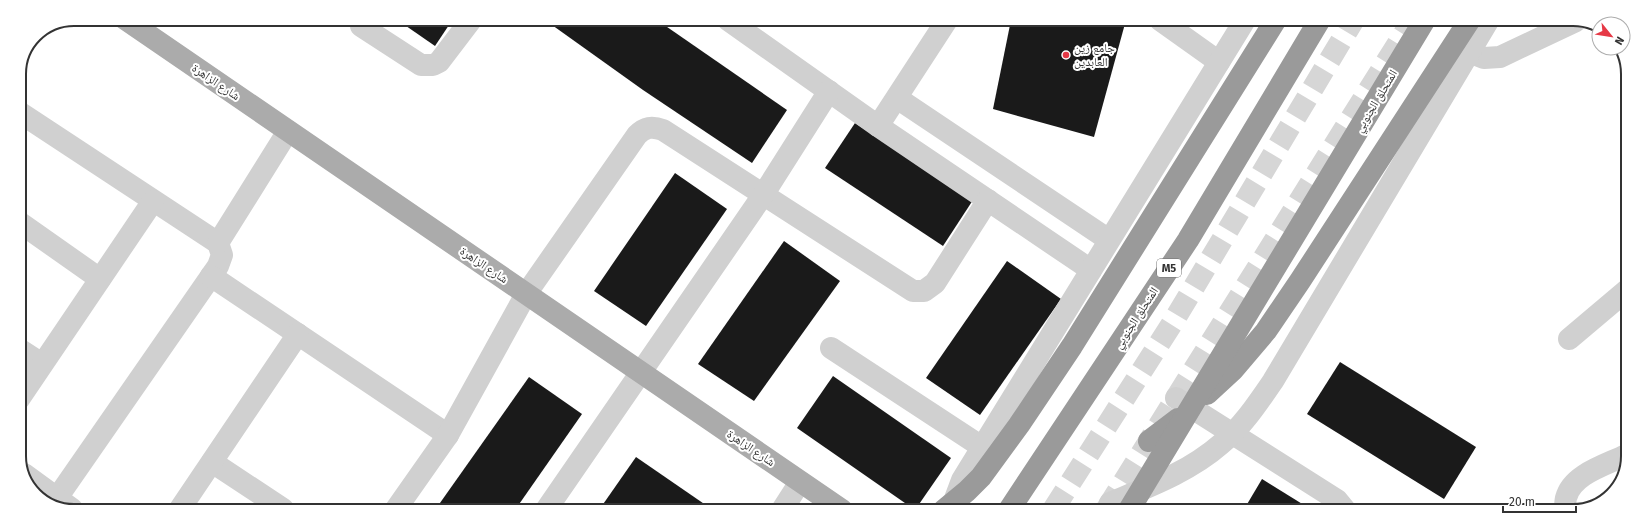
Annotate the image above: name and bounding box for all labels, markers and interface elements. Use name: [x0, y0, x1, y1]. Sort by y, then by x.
north arrow: [1591, 16, 1631, 56]
text: N: [1612, 34, 1627, 47]
place label: جامع زين العابدين: [1074, 41, 1115, 69]
marker: جامع زين العابدين: [1061, 50, 1071, 60]
street label: شارع الزاهرة: [189, 61, 243, 104]
street label: المتحلق الجنوبي: [1352, 67, 1403, 136]
street label: شارع الزاهرة: [457, 244, 511, 287]
road number: M5: [1157, 259, 1181, 277]
street label: المتحلق الجنوبي: [1111, 284, 1164, 353]
street label: شارع الزاهرة: [724, 427, 778, 470]
scale bar: [1503, 488, 1576, 514]
text: 20 m: [1509, 495, 1535, 509]

